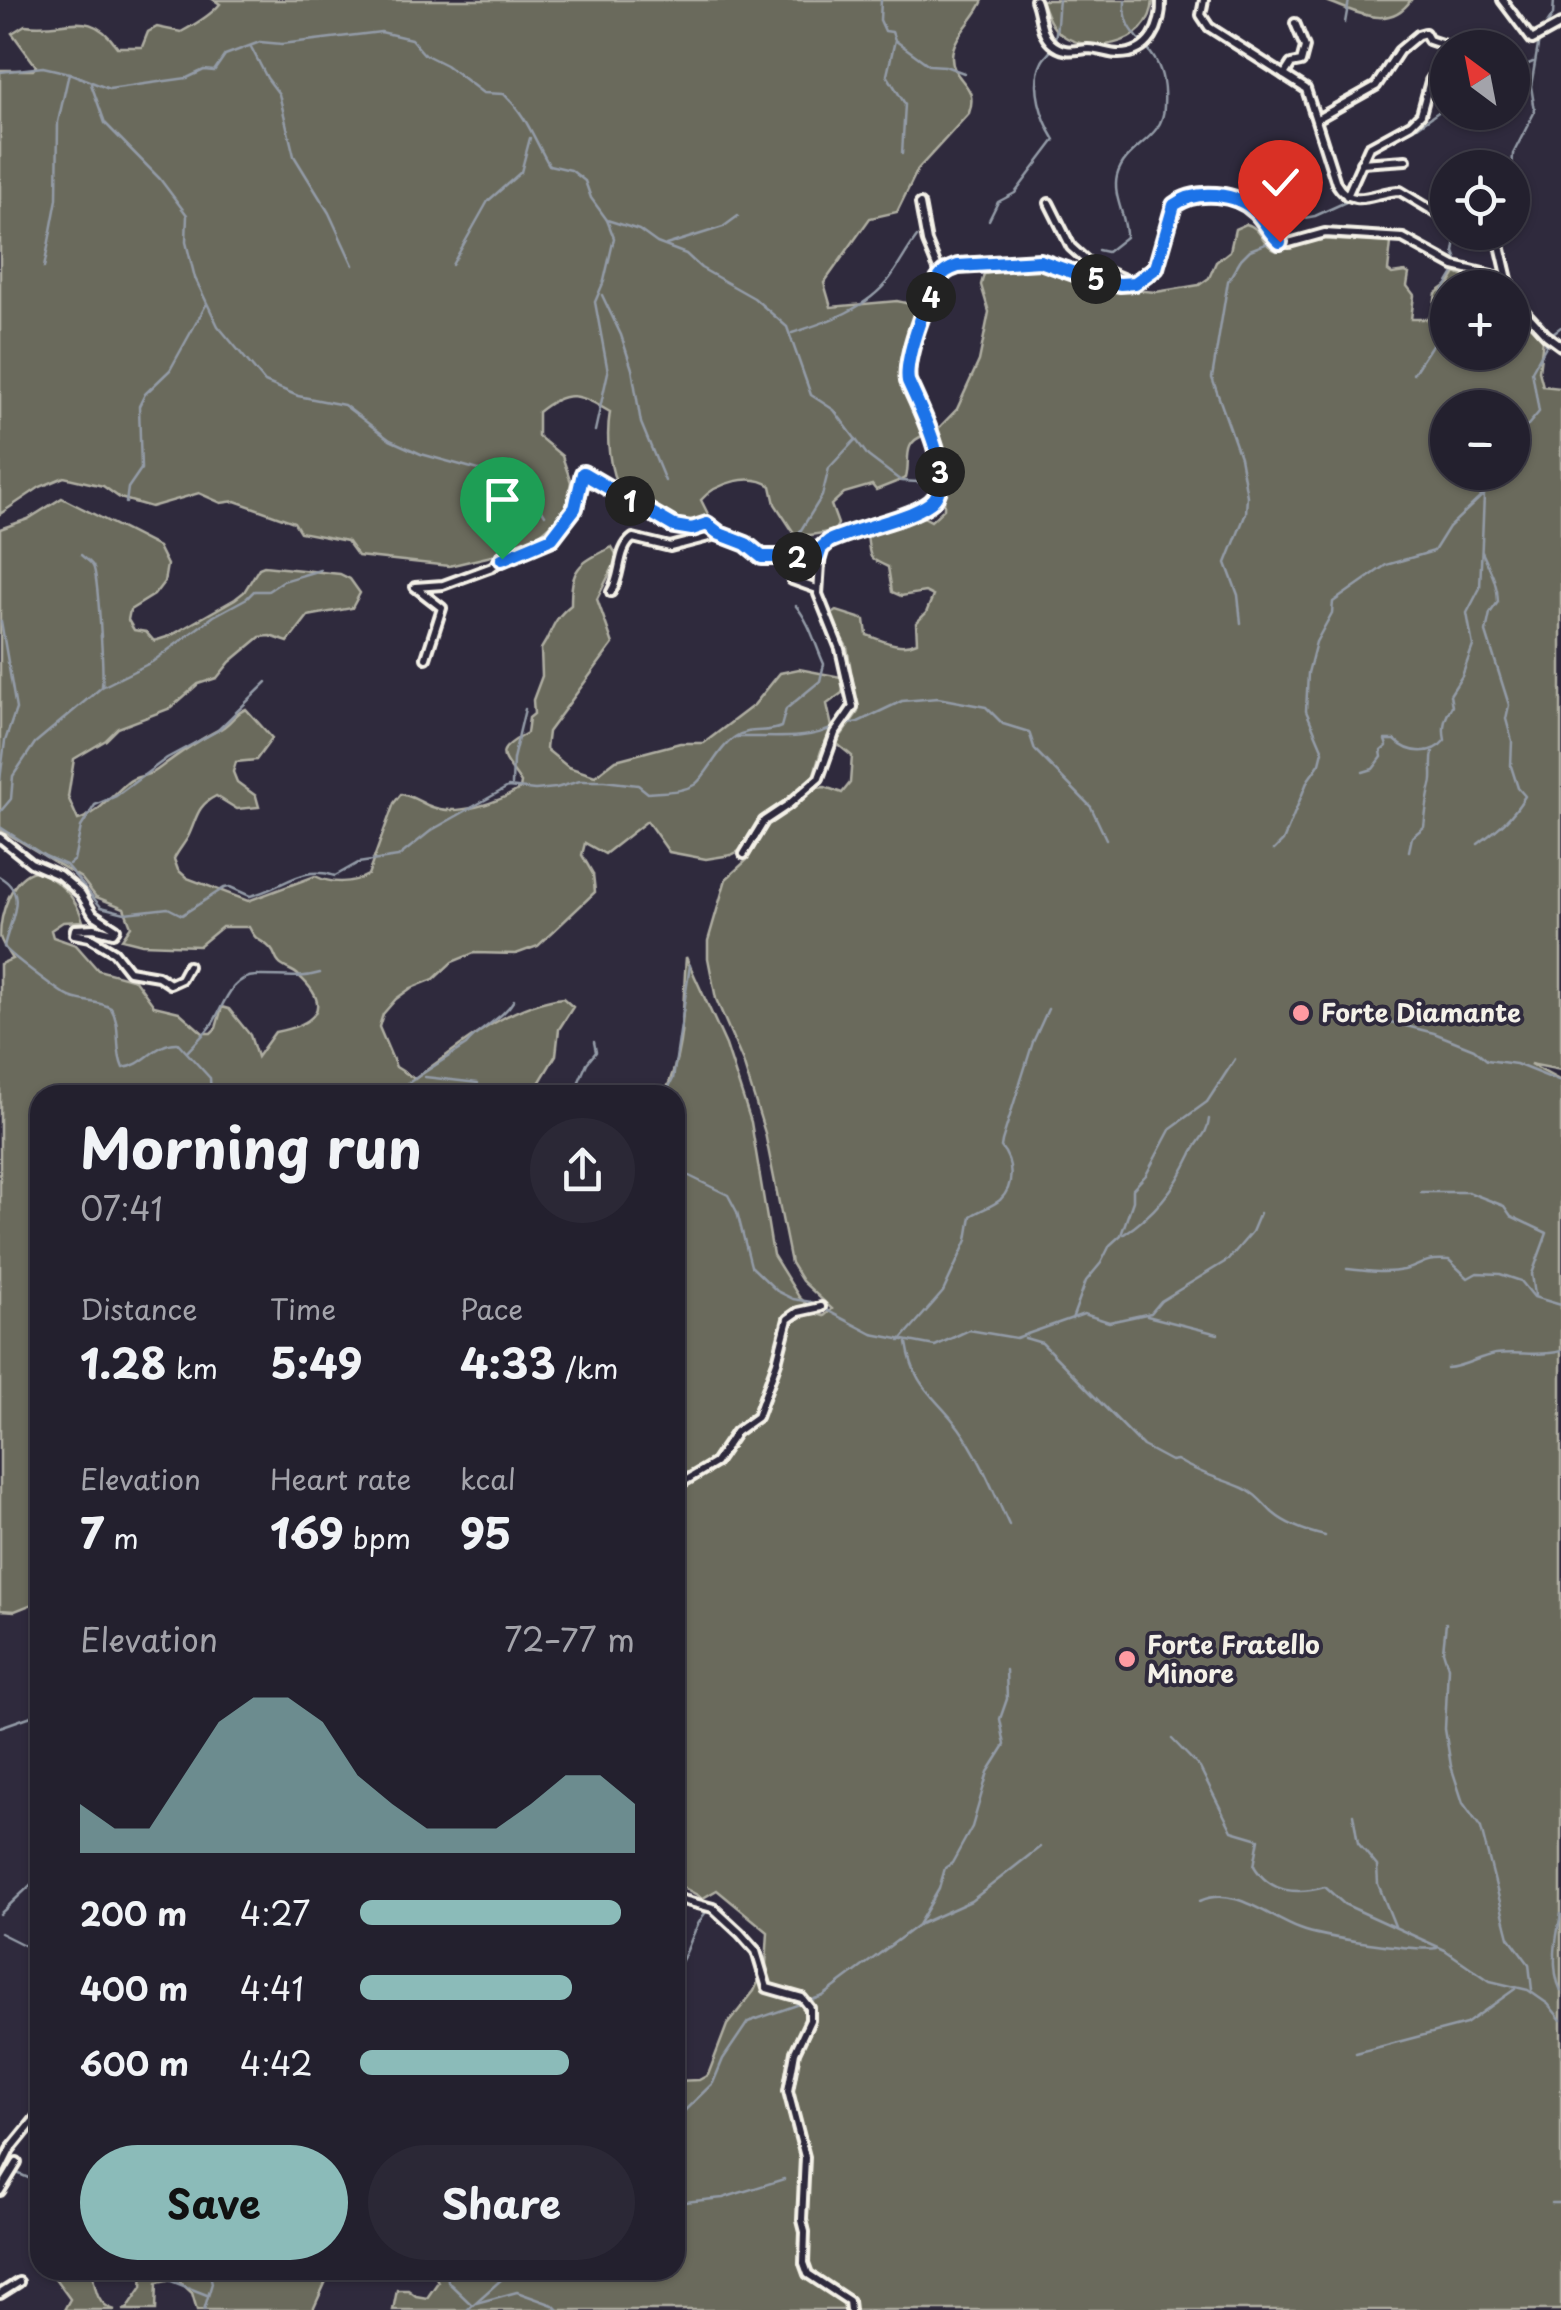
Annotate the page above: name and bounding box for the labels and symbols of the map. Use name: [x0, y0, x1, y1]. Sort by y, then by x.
north arrow: [1430, 30, 1530, 130]
pin: [1238, 140, 1323, 243]
pin: 5: [1071, 254, 1121, 304]
pin: 4: [906, 272, 956, 322]
pin: 3: [915, 447, 965, 497]
pin: [460, 457, 545, 560]
pin: 1: [605, 476, 655, 526]
pin: 2: [772, 532, 822, 582]
place label: Forte Diamante: [1321, 993, 1521, 1031]
marker: Forte Diamante: [1290, 1002, 1312, 1024]
place label: Forte Fratello Minore: [1147, 1625, 1320, 1692]
marker: Forte Fratello Minore: [1116, 1648, 1138, 1670]

